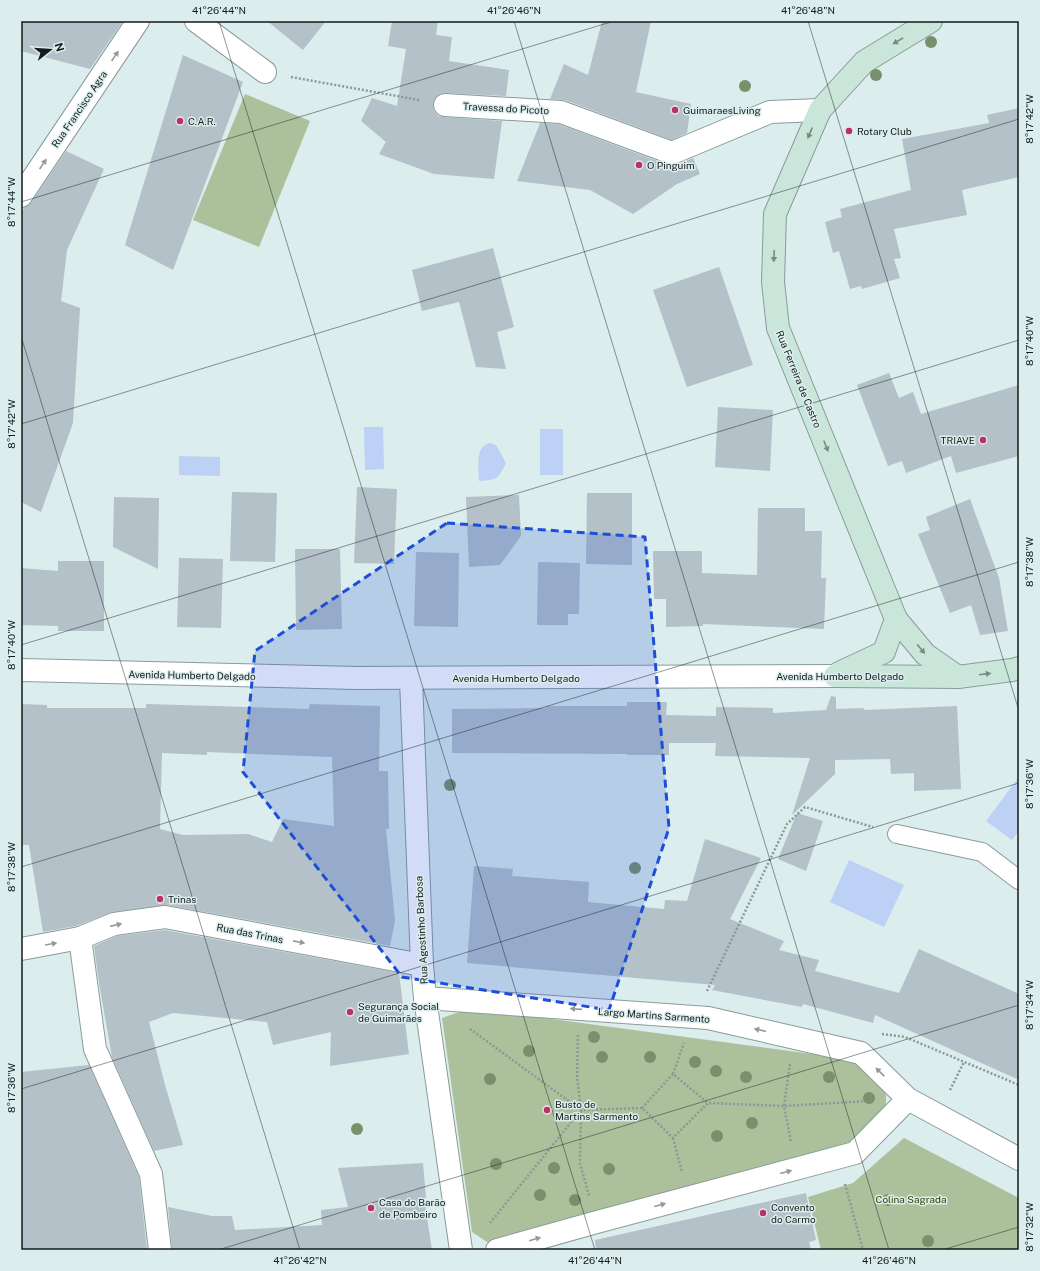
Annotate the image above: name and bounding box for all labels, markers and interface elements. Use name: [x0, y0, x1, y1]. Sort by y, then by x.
text: 41°26'44"N: [192, 4, 246, 16]
text: 41°26'46"N: [487, 4, 541, 16]
text: 41°26'48"N: [781, 4, 835, 16]
north arrow: [30, 30, 70, 70]
one-way arrow: [892, 38, 904, 45]
text: N: [53, 41, 67, 53]
one-way arrow: [111, 50, 119, 61]
street label: Rua Francisco Agra: [49, 68, 109, 150]
text: 8°17'42"W: [1023, 94, 1035, 144]
street label: Travessa do Picoto: [463, 100, 550, 116]
place label: GuimaraesLiving: [683, 104, 761, 116]
marker: GuimaraesLiving: [670, 105, 680, 115]
place label: C.A.R.: [188, 115, 216, 127]
marker: C.A.R.: [175, 116, 185, 126]
place label: Rotary Club: [857, 125, 912, 137]
marker: Rotary Club: [844, 126, 854, 136]
one-way arrow: [807, 128, 813, 139]
one-way arrow: [39, 158, 46, 170]
place label: O Pinguim: [647, 159, 695, 171]
marker: O Pinguim: [634, 160, 644, 170]
text: 8°17'44"W: [5, 177, 17, 227]
one-way arrow: [771, 250, 777, 263]
text: 8°17'40"W: [1023, 316, 1035, 366]
street label: Rua Ferreira de Castro: [774, 329, 824, 430]
text: 8°17'42"W: [5, 399, 17, 449]
place label: TRIAVE: [941, 434, 975, 446]
marker: TRIAVE: [978, 435, 988, 445]
one-way arrow: [823, 441, 829, 453]
text: 8°17'38"W: [1023, 536, 1035, 587]
text: 8°17'40"W: [5, 620, 17, 670]
one-way arrow: [916, 644, 925, 654]
street label: Avenida Humberto Delgado: [128, 668, 256, 682]
street label: Avenida Humberto Delgado: [776, 670, 904, 682]
one-way arrow: [979, 670, 991, 677]
street label: Avenida Humberto Delgado: [452, 672, 580, 684]
text: 8°17'36"W: [1023, 759, 1035, 809]
text: 8°17'38"W: [5, 841, 17, 892]
street label: Rua Agostinho Barbosa: [412, 876, 430, 984]
place label: Trinas: [168, 893, 196, 905]
marker: Trinas: [155, 894, 165, 904]
one-way arrow: [110, 921, 123, 927]
street label: Rua das Trinas: [216, 921, 284, 945]
one-way arrow: [293, 939, 305, 945]
one-way arrow: [44, 940, 57, 946]
text: 8°17'34"W: [1023, 980, 1035, 1030]
place label: Segurança Social de Guimarães: [358, 1000, 439, 1024]
one-way arrow: [570, 1005, 582, 1012]
street label: Largo Martins Sarmento: [598, 1005, 711, 1025]
marker: Segurança Social de Guimarães: [345, 1007, 355, 1017]
one-way arrow: [754, 1027, 767, 1033]
text: 8°17'36"W: [5, 1063, 17, 1113]
one-way arrow: [875, 1067, 885, 1077]
place label: Busto de Martins Sarmento: [555, 1098, 638, 1122]
marker: Busto de Martins Sarmento: [542, 1105, 552, 1115]
one-way arrow: [779, 1168, 792, 1174]
park label: Colina Sagrada: [876, 1193, 946, 1205]
place label: Casa do Barão de Pombeiro: [379, 1196, 446, 1220]
place label: Convento do Carmo: [771, 1201, 816, 1225]
one-way arrow: [654, 1202, 666, 1208]
text: 8°17'32"W: [1023, 1202, 1035, 1252]
marker: Casa do Barão de Pombeiro: [366, 1203, 376, 1213]
marker: Convento do Carmo: [758, 1208, 768, 1218]
one-way arrow: [529, 1236, 541, 1242]
text: 41°26'42"N: [273, 1254, 327, 1266]
text: 41°26'44"N: [568, 1254, 622, 1266]
text: 41°26'46"N: [862, 1254, 916, 1266]

